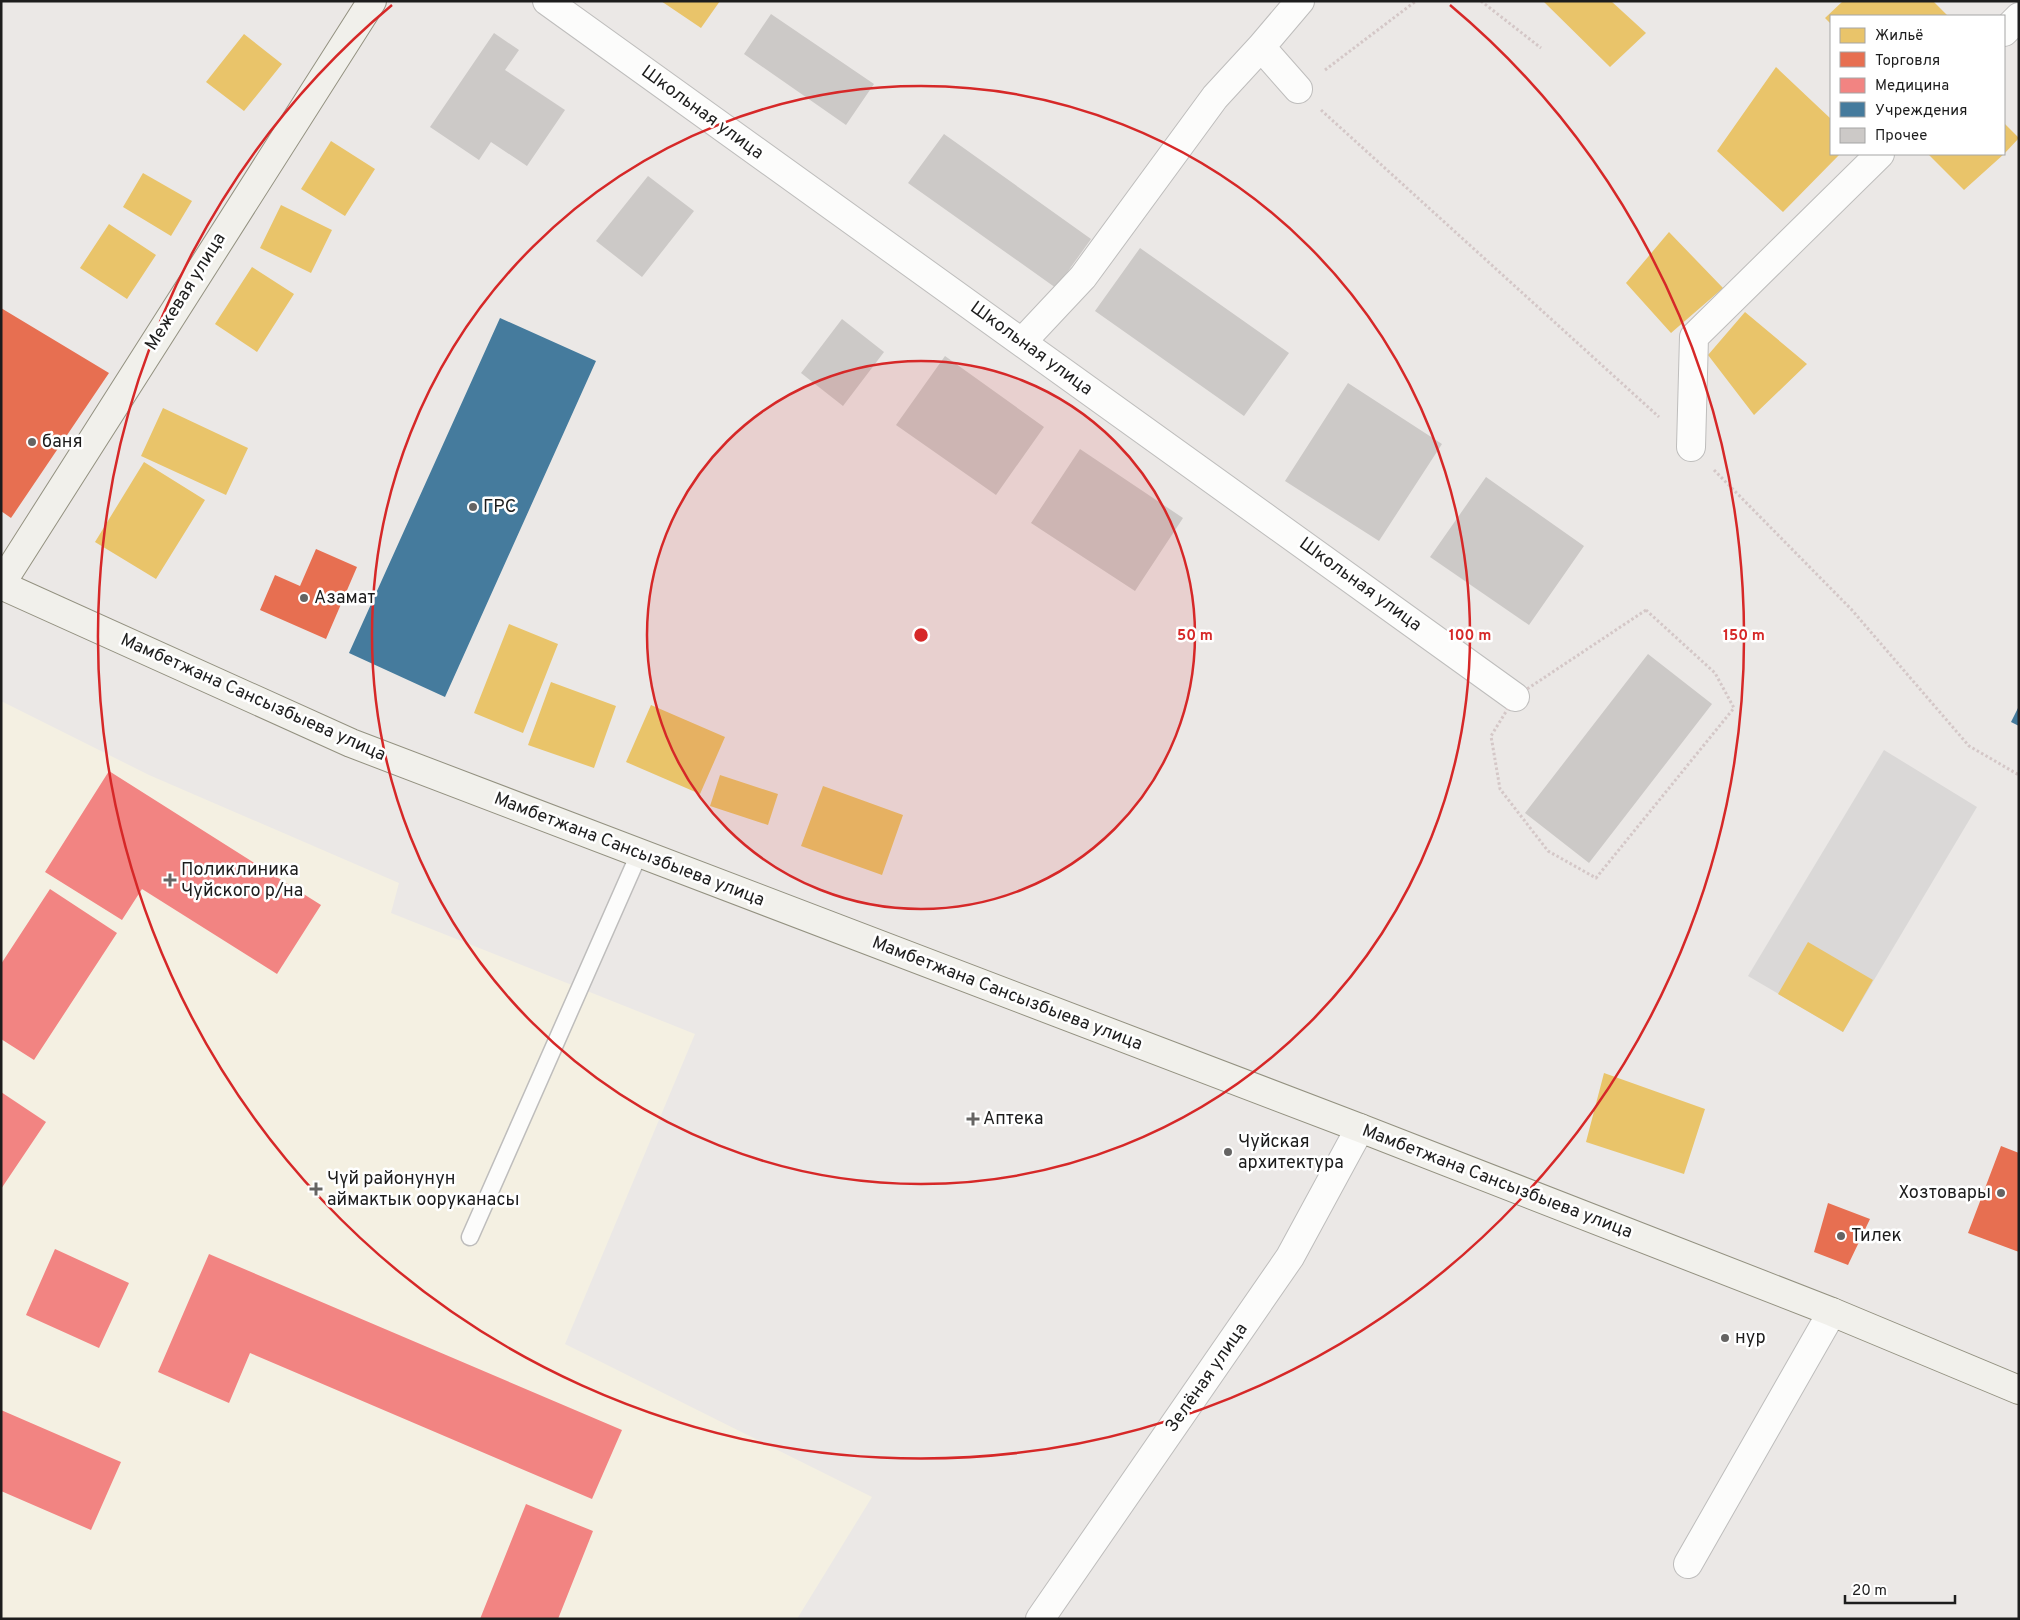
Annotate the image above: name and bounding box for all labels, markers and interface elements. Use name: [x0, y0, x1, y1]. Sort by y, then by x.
legend: [1830, 15, 2005, 155]
text: Жильё: [1875, 27, 1923, 46]
text: Торговля: [1875, 52, 1940, 71]
street label: Школьная улица: [636, 61, 768, 165]
text: Медицина: [1875, 77, 1949, 96]
text: Учреждения: [1875, 102, 1967, 121]
text: Прочее: [1875, 127, 1927, 146]
street label: Межевая улица: [141, 229, 231, 355]
street label: Школьная улица: [965, 297, 1097, 401]
place label: баня: [42, 431, 82, 454]
marker: баня: [26, 436, 38, 448]
place label: ГРС: [483, 496, 516, 519]
marker: ГРС: [467, 501, 479, 513]
street label: Школьная улица: [1294, 533, 1426, 637]
place label: Азамат: [314, 587, 376, 610]
marker: Азамат: [298, 592, 310, 604]
centre of rings: [912, 626, 930, 644]
text: 50 m: [1177, 627, 1213, 646]
text: 100 m: [1449, 627, 1491, 646]
text: 150 m: [1723, 627, 1765, 646]
street label: Мамбетжана Сансызбыева улица: [117, 629, 389, 767]
street label: Мамбетжана Сансызбыева улица: [490, 788, 768, 912]
place label: Поликлиника Чуйского р/на: [181, 859, 303, 903]
marker: Поликлиника Чуйского р/на: [163, 873, 177, 887]
street label: Мамбетжана Сансызбыева улица: [868, 932, 1146, 1056]
place label: Аптека: [983, 1108, 1044, 1131]
marker: Аптека: [967, 1113, 979, 1125]
street label: Мамбетжана Сансызбыева улица: [1358, 1120, 1636, 1244]
place label: Чуйская архитектура: [1238, 1131, 1344, 1175]
marker: Чуйская архитектура: [1222, 1146, 1234, 1158]
place label: Чүй районунун аймактык ооруканасы: [327, 1168, 519, 1212]
marker: Чүй районунун аймактык ооруканасы: [309, 1182, 323, 1196]
place label: Хозтовары: [1899, 1182, 1991, 1205]
marker: Хозтовары: [1995, 1187, 2007, 1199]
place label: Тилек: [1851, 1225, 1902, 1248]
marker: Тилек: [1835, 1230, 1847, 1242]
street label: Зелёная улица: [1161, 1319, 1253, 1437]
place label: нур: [1735, 1327, 1766, 1350]
marker: нур: [1719, 1332, 1731, 1344]
scale bar: [1845, 1572, 1955, 1604]
text: 20 m: [1852, 1582, 1887, 1601]

